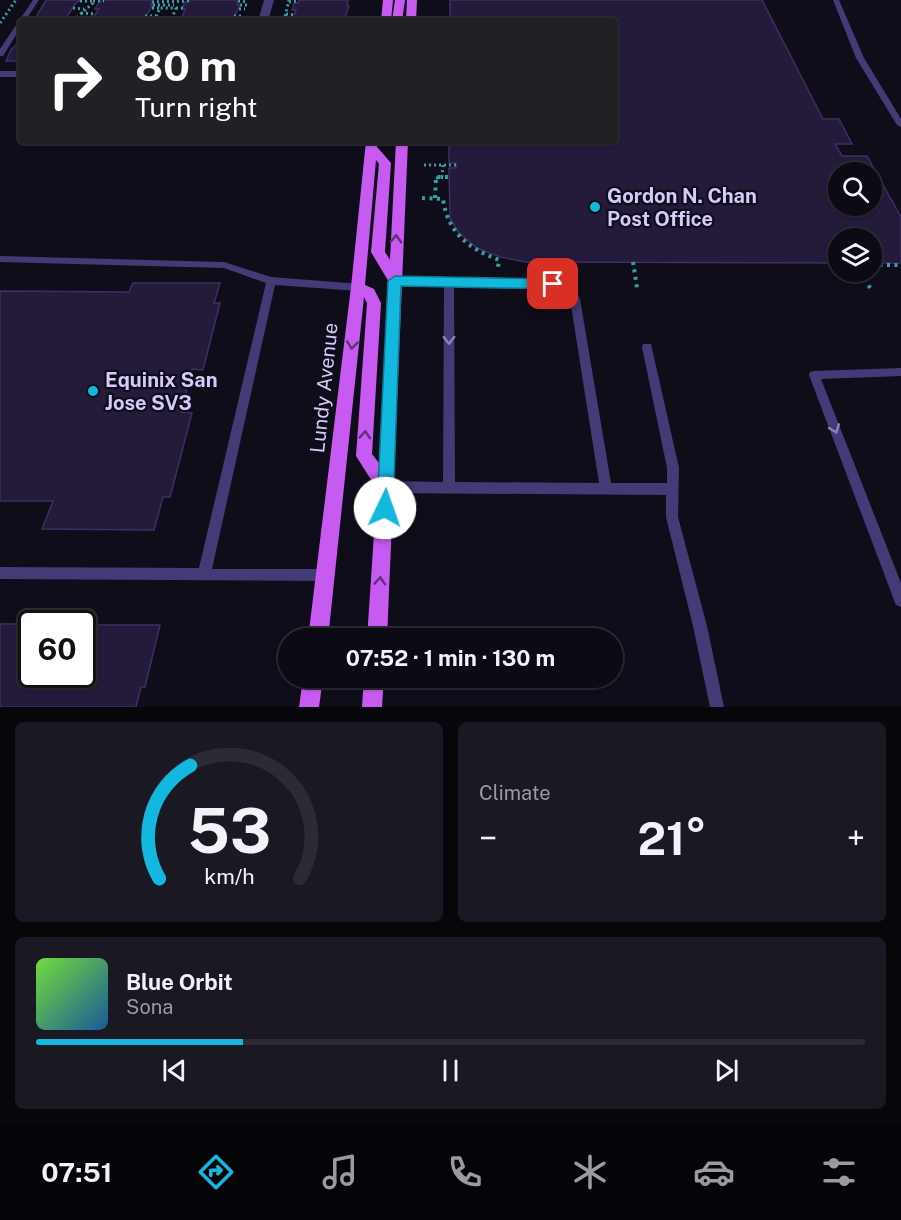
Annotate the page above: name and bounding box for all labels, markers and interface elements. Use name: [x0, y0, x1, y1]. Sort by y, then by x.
text: 80 m: [135, 41, 237, 90]
icon: right: [36, 42, 114, 120]
text: Turn right: [135, 91, 258, 123]
map controls: [828, 162, 882, 282]
button: search: [828, 162, 882, 216]
place label: Gordon N. Chan Post Office: [607, 184, 757, 231]
marker: Gordon N. Chan Post Office: [588, 200, 602, 214]
button: layers: [828, 228, 882, 282]
one-way arrow: [390, 235, 403, 244]
pin: [527, 258, 578, 309]
icon: arrive: [536, 267, 569, 300]
street label: Lundy Avenue: [305, 322, 343, 454]
one-way arrow: [443, 336, 455, 345]
one-way arrow: [346, 340, 359, 350]
place label: Equinix San Jose SV3: [105, 368, 218, 415]
marker: Equinix San Jose SV3: [86, 384, 100, 398]
one-way arrow: [828, 423, 841, 434]
one-way arrow: [359, 431, 372, 440]
position arrow: [353, 476, 417, 540]
one-way arrow: [374, 576, 387, 585]
speed limit sign: 60: [18, 610, 96, 688]
text: 07:52 · 1 min · 130 m: [346, 645, 555, 671]
text: Climate: [479, 781, 551, 805]
text: 53: [187, 794, 271, 867]
text: 21°: [637, 812, 707, 865]
text: −: [479, 819, 497, 857]
text: +: [847, 819, 865, 857]
text: km/h: [204, 864, 254, 889]
text: Blue Orbit: [126, 969, 233, 995]
text: Sona: [126, 995, 173, 1019]
icon: previous: [158, 1054, 191, 1087]
icon: pause: [434, 1054, 467, 1087]
icon: next: [710, 1054, 743, 1087]
icon: directions: [195, 1151, 237, 1193]
icon: music: [319, 1151, 361, 1193]
icon: phone: [444, 1151, 486, 1193]
icon: climate: [569, 1151, 611, 1193]
icon: car: [693, 1151, 735, 1193]
icon: filters: [818, 1151, 860, 1193]
text: 07:51: [41, 1156, 112, 1188]

